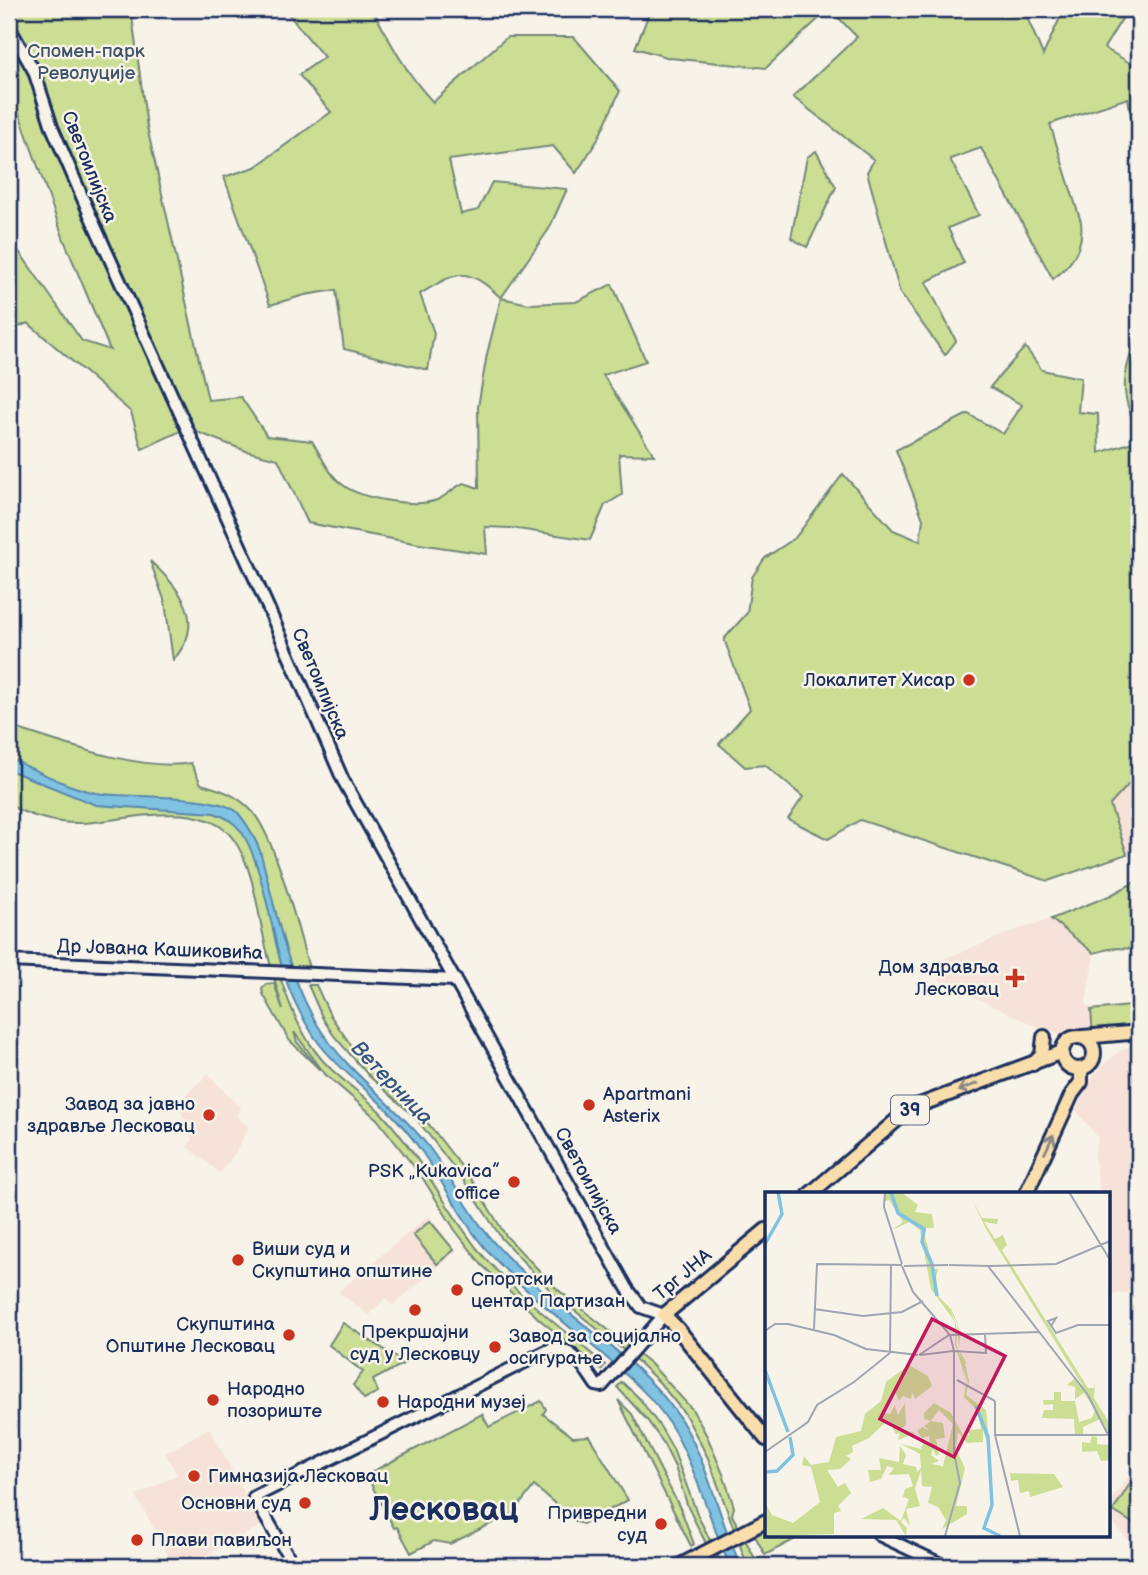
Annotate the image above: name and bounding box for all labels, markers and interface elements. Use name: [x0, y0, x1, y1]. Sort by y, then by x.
park label: Спомен-парк Револуције: [27, 40, 145, 85]
street label: Светоилијска: [56, 108, 122, 226]
street label: Светоилијска: [286, 625, 354, 743]
place label: Локалитет Хисар: [803, 669, 955, 692]
marker: Локалитет Хисар: [961, 672, 977, 688]
street label: Др Јована Кашиковића: [57, 935, 263, 965]
place label: Дом здравља Лесковац: [879, 956, 999, 1001]
marker: Дом здравља Лесковац: [1005, 968, 1025, 988]
water label: Ветерница: [346, 1036, 438, 1130]
one-way arrow: [958, 1082, 980, 1094]
place label: Apartmani Asterix: [603, 1083, 691, 1128]
place label: Завод за јавно здравље Лесковац: [27, 1093, 195, 1138]
road number: 39: [891, 1096, 929, 1125]
marker: Apartmani Asterix: [581, 1097, 597, 1113]
marker: Завод за јавно здравље Лесковац: [201, 1107, 217, 1123]
street label: Светоилијска: [549, 1124, 627, 1238]
one-way arrow: [1043, 1133, 1056, 1155]
place label: PSK „Kukavica” office: [368, 1160, 500, 1205]
marker: PSK „Kukavica” office: [506, 1174, 522, 1190]
inset map: [765, 1192, 1110, 1536]
place label: Виши суд и Скупштина општине: [252, 1238, 433, 1283]
street label: Трг ЈНА: [649, 1244, 717, 1306]
marker: Виши суд и Скупштина општине: [230, 1252, 246, 1268]
place label: Спортски центар Партизан: [471, 1268, 625, 1313]
marker: Спортски центар Партизан: [449, 1282, 465, 1298]
marker: Прекршајни суд у Лесковцу: [407, 1302, 423, 1318]
place label: Скупштина Општине Лесковац: [106, 1313, 275, 1358]
place label: Прекршајни суд у Лесковцу: [350, 1321, 480, 1366]
place label: Завод за социјално осигурање: [509, 1325, 681, 1370]
marker: Скупштина Општине Лесковац: [281, 1327, 297, 1343]
marker: Завод за социјално осигурање: [487, 1339, 503, 1355]
place label: Народно позориште: [227, 1378, 323, 1423]
place label: Народни музеј: [397, 1391, 526, 1414]
marker: Народно позориште: [205, 1392, 221, 1408]
marker: Народни музеј: [375, 1394, 391, 1410]
place label: Гимназија Лесковац: [208, 1465, 388, 1488]
marker: Гимназија Лесковац: [186, 1468, 202, 1484]
district label: Лесковац: [368, 1490, 519, 1530]
place label: Основни суд: [181, 1492, 291, 1515]
marker: Основни суд: [297, 1495, 313, 1511]
place label: Привредни суд: [547, 1502, 647, 1547]
marker: Привредни суд: [653, 1516, 669, 1532]
place label: Плави павиљон: [151, 1529, 292, 1552]
marker: Плави павиљон: [129, 1532, 145, 1548]

